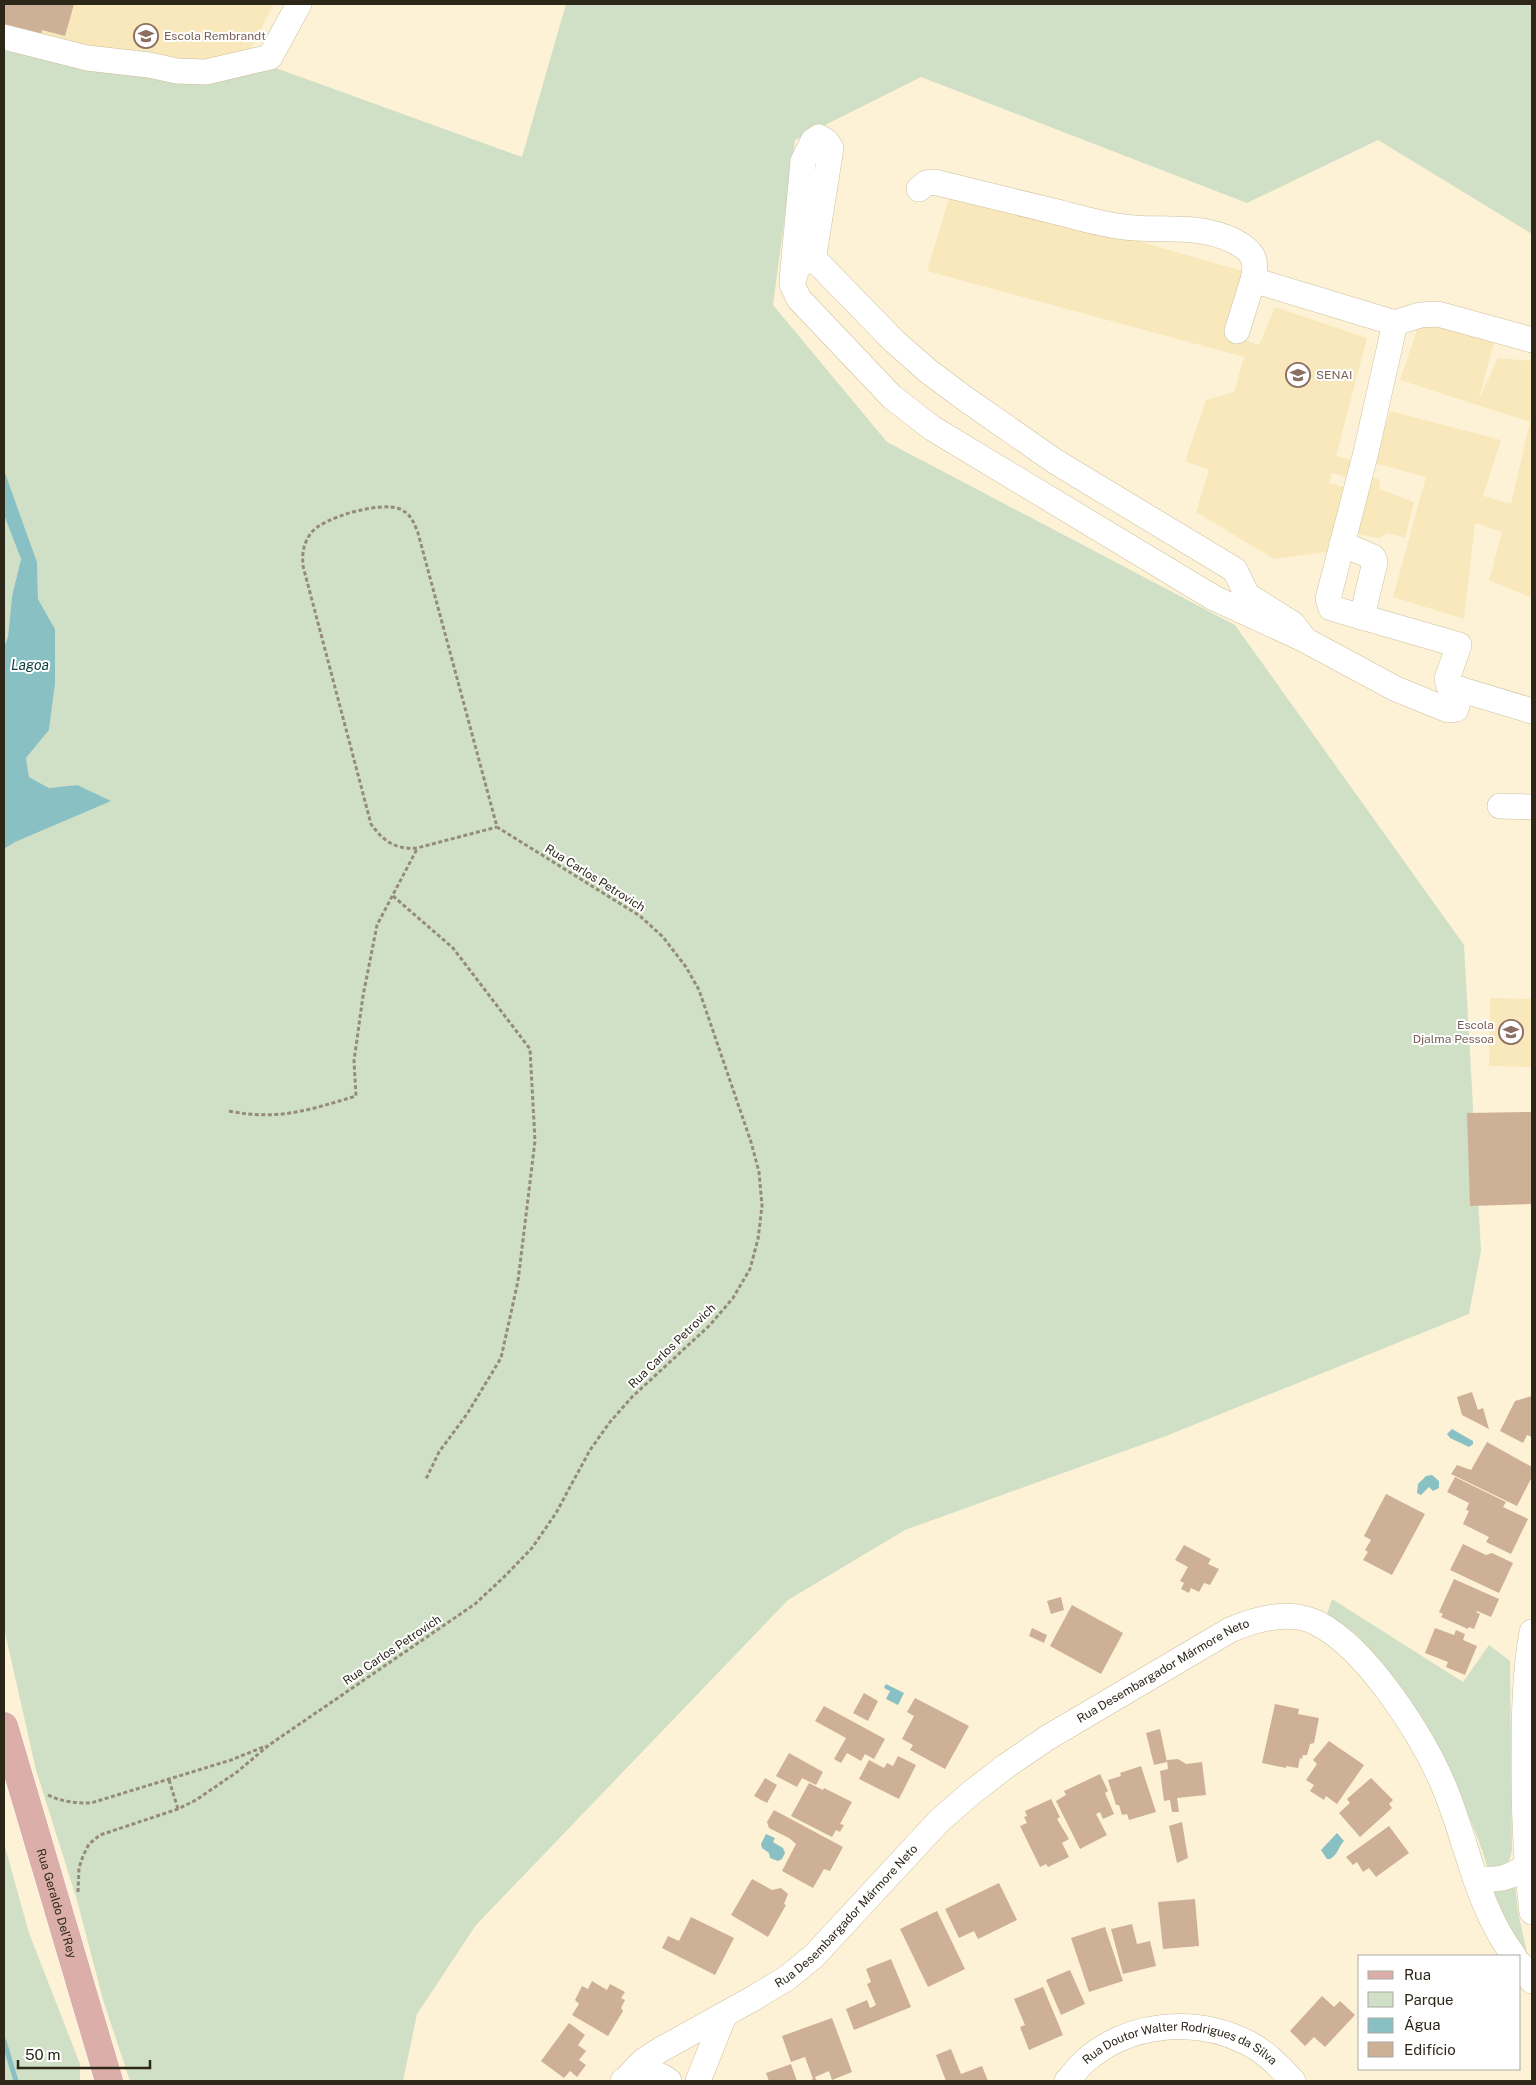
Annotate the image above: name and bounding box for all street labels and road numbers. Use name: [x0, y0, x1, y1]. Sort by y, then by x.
street label: Rua Carlos Petrovich: [542, 841, 648, 915]
street label: Rua Carlos Petrovich: [626, 1301, 718, 1391]
street label: Rua Carlos Petrovich: [340, 1612, 444, 1688]
street label: Rua Desembargador Mármore Neto: [1074, 1616, 1251, 1726]
street label: Rua Desembargador Mármore Neto: [772, 1842, 921, 1991]
street label: Rua Geraldo Del'Rey: [34, 1847, 79, 1960]
street label: Rua Doutor Walter Rodrigues da Silva: [1076, 2059, 1284, 2073]

